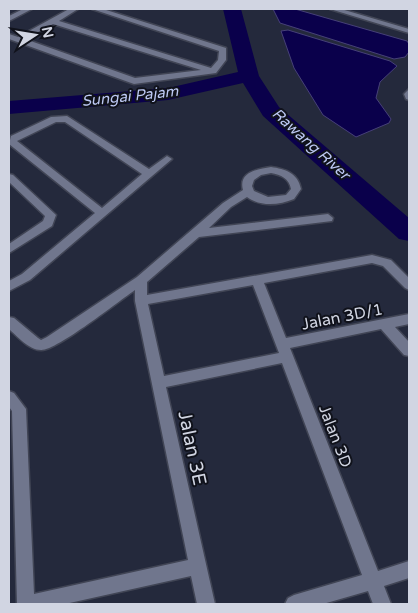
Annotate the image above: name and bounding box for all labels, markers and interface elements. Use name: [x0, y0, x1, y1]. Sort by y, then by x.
north arrow: [10, 10, 60, 60]
text: N: [38, 25, 57, 40]
water label: Sungai Pajam: [81, 82, 180, 110]
water label: Rawang River: [268, 104, 355, 185]
street label: Jalan 3D/1: [300, 299, 385, 335]
street label: Jalan 3D: [314, 402, 356, 470]
street label: Jalan 3E: [173, 409, 211, 487]

